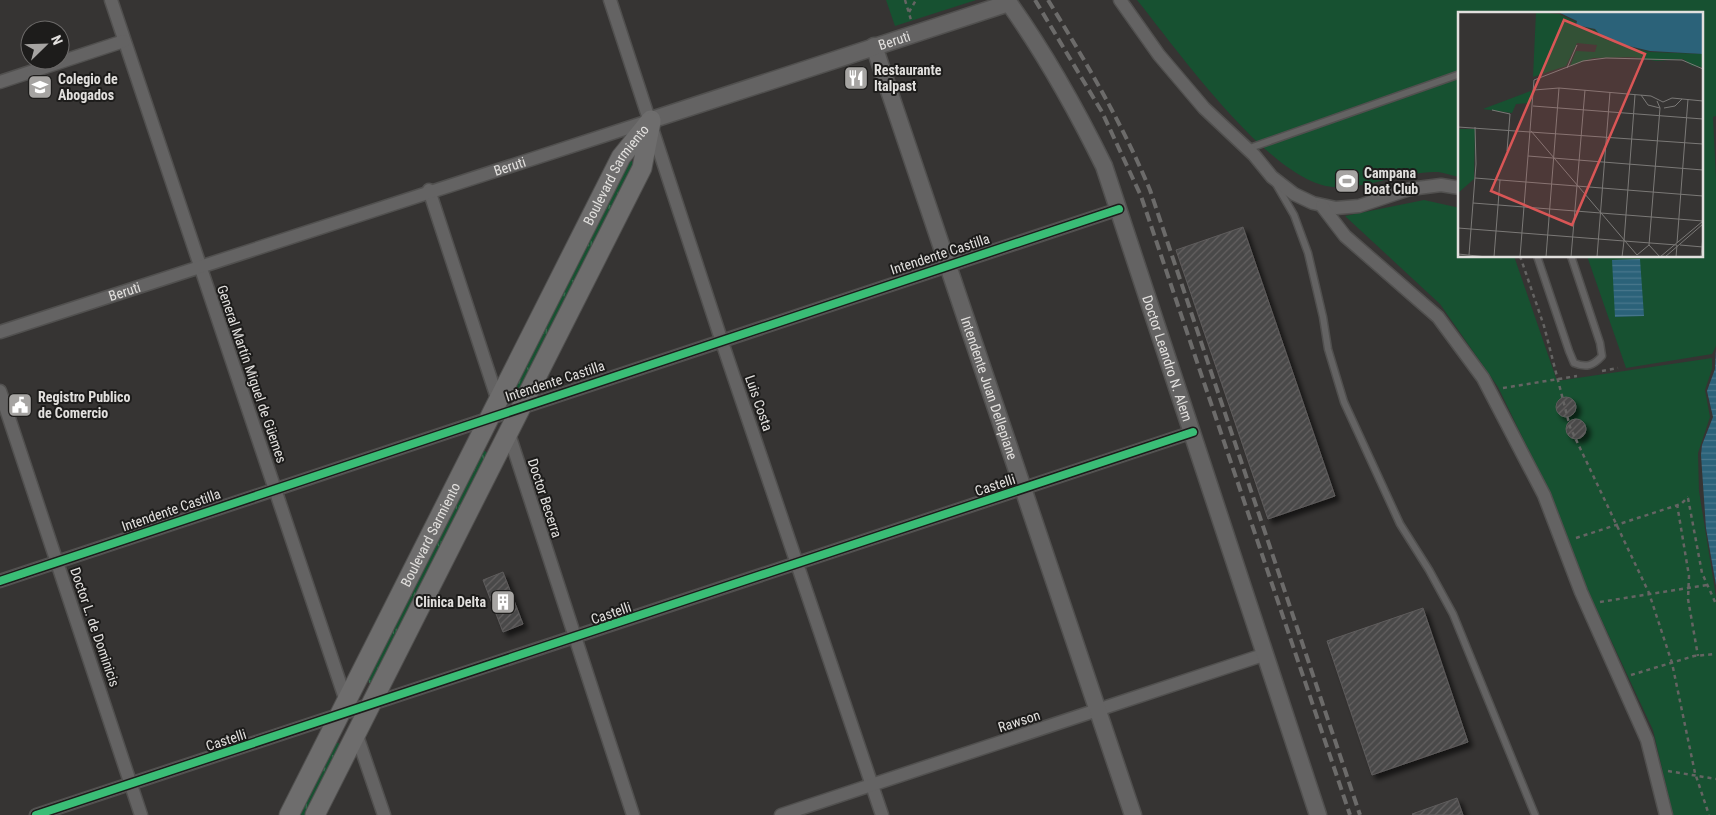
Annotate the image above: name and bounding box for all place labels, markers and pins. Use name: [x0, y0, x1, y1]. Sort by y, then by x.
place label: Restaurante Italpast: [874, 62, 942, 94]
restaurant icon: Restaurante Italpast: [843, 65, 869, 91]
place label: Colegio de Abogados: [58, 71, 118, 103]
school or university icon: Colegio de Abogados: [27, 74, 53, 100]
place label: Campana Boat Club: [1364, 165, 1418, 197]
sports icon: Campana Boat Club: [1334, 168, 1360, 194]
place label: Registro Publico de Comercio: [38, 389, 131, 421]
public building icon: Registro Publico de Comercio: [7, 392, 33, 418]
building icon: Clinica Delta: [490, 589, 516, 615]
place label: Clinica Delta: [415, 594, 486, 610]

